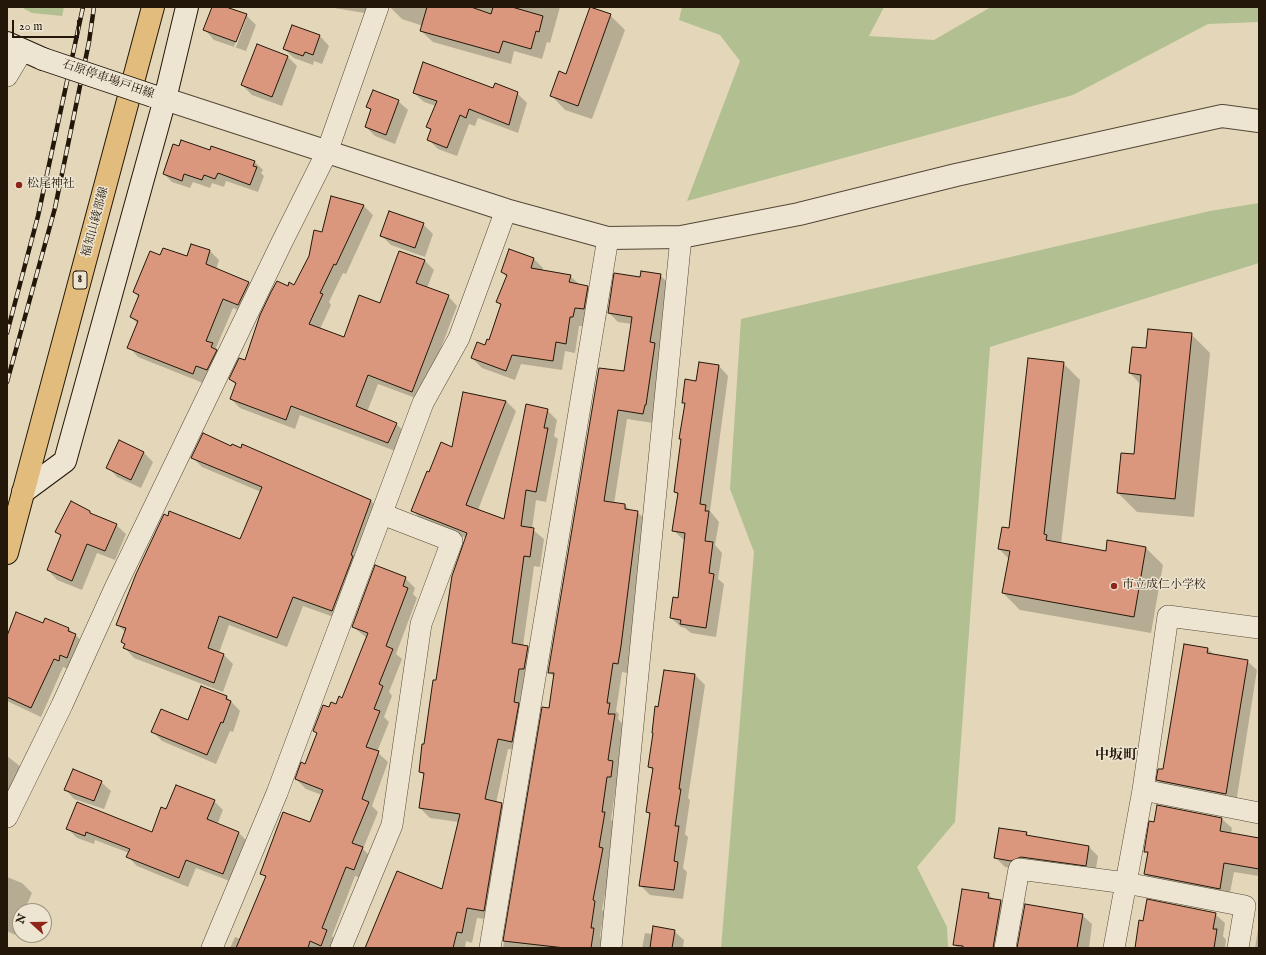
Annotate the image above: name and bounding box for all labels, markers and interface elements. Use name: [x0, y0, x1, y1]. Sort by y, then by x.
scale bar: [14, 12, 81, 38]
text: 20 m: [19, 19, 42, 34]
street label: 石原停車場戸田線: [60, 58, 156, 102]
place label: 松尾神社: [27, 178, 75, 192]
marker: 松尾神社: [14, 180, 24, 190]
street label: 福知山綾部線: [80, 185, 112, 259]
road number: 8: [73, 271, 87, 289]
place label: 市立成仁小学校: [1122, 579, 1206, 593]
marker: 市立成仁小学校: [1109, 581, 1119, 591]
district label: 中坂町: [1095, 748, 1137, 764]
north arrow: [12, 903, 52, 943]
text: N: [13, 912, 30, 926]

